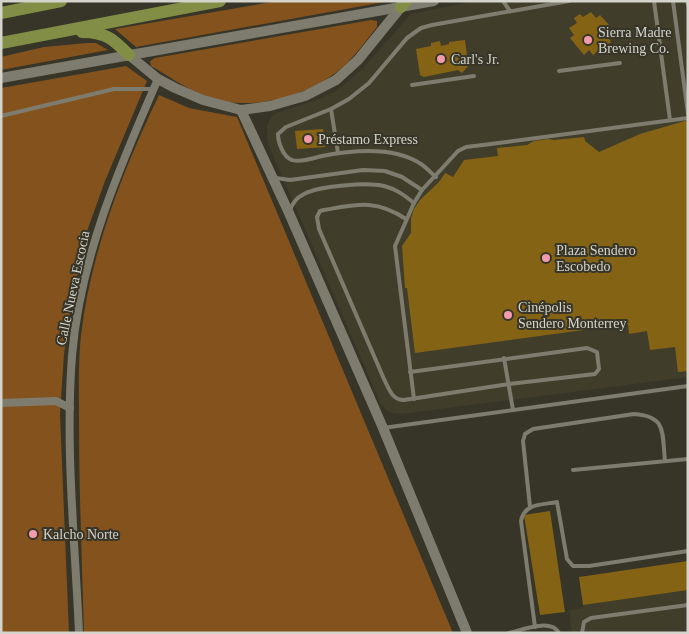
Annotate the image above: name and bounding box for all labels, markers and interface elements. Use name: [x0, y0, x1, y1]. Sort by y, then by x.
place label: Sierra Madre Brewing Co.: [598, 25, 671, 56]
marker: Sierra Madre Brewing Co.: [582, 34, 594, 46]
place label: Carl's Jr.: [451, 52, 499, 67]
marker: Carl's Jr.: [435, 53, 447, 65]
place label: Préstamo Express: [318, 132, 418, 147]
marker: Préstamo Express: [302, 133, 314, 145]
street label: Calle Nueva Escocia: [54, 229, 93, 347]
place label: Plaza Sendero Escobedo: [556, 243, 636, 274]
marker: Plaza Sendero Escobedo: [540, 252, 552, 264]
place label: Cinépolis Sendero Monterrey: [518, 300, 626, 331]
marker: Cinépolis Sendero Monterrey: [502, 309, 514, 321]
place label: Kalcho Norte: [43, 527, 119, 542]
marker: Kalcho Norte: [27, 528, 39, 540]

